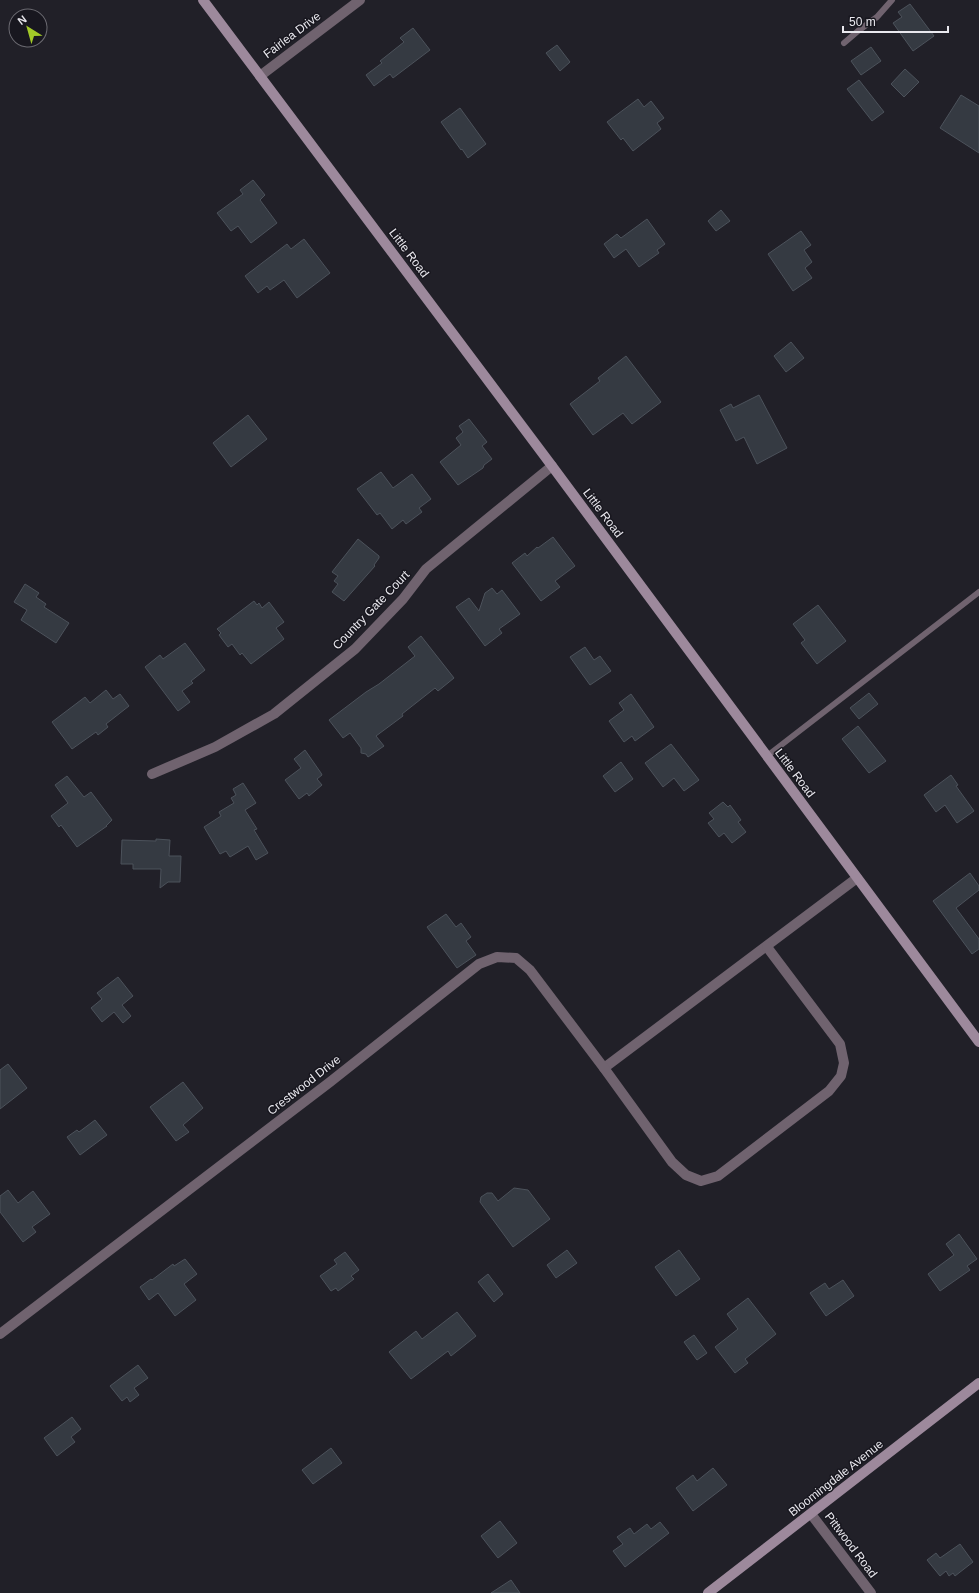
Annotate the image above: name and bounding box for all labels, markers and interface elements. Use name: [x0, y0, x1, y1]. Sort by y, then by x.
north arrow: [8, 8, 48, 48]
scale bar: [843, 8, 948, 34]
street label: Fairlea Drive: [261, 9, 324, 61]
text: N: [15, 13, 29, 27]
text: 50 m: [849, 15, 876, 29]
street label: Little Road: [386, 226, 432, 280]
street label: Little Road: [580, 486, 626, 540]
street label: Country Gate Court: [330, 567, 413, 652]
street label: Little Road: [772, 746, 818, 800]
street label: Crestwood Drive: [265, 1052, 344, 1118]
street label: Bloomingdale Avenue: [786, 1437, 886, 1519]
street label: Pittwood Road: [822, 1510, 880, 1580]

